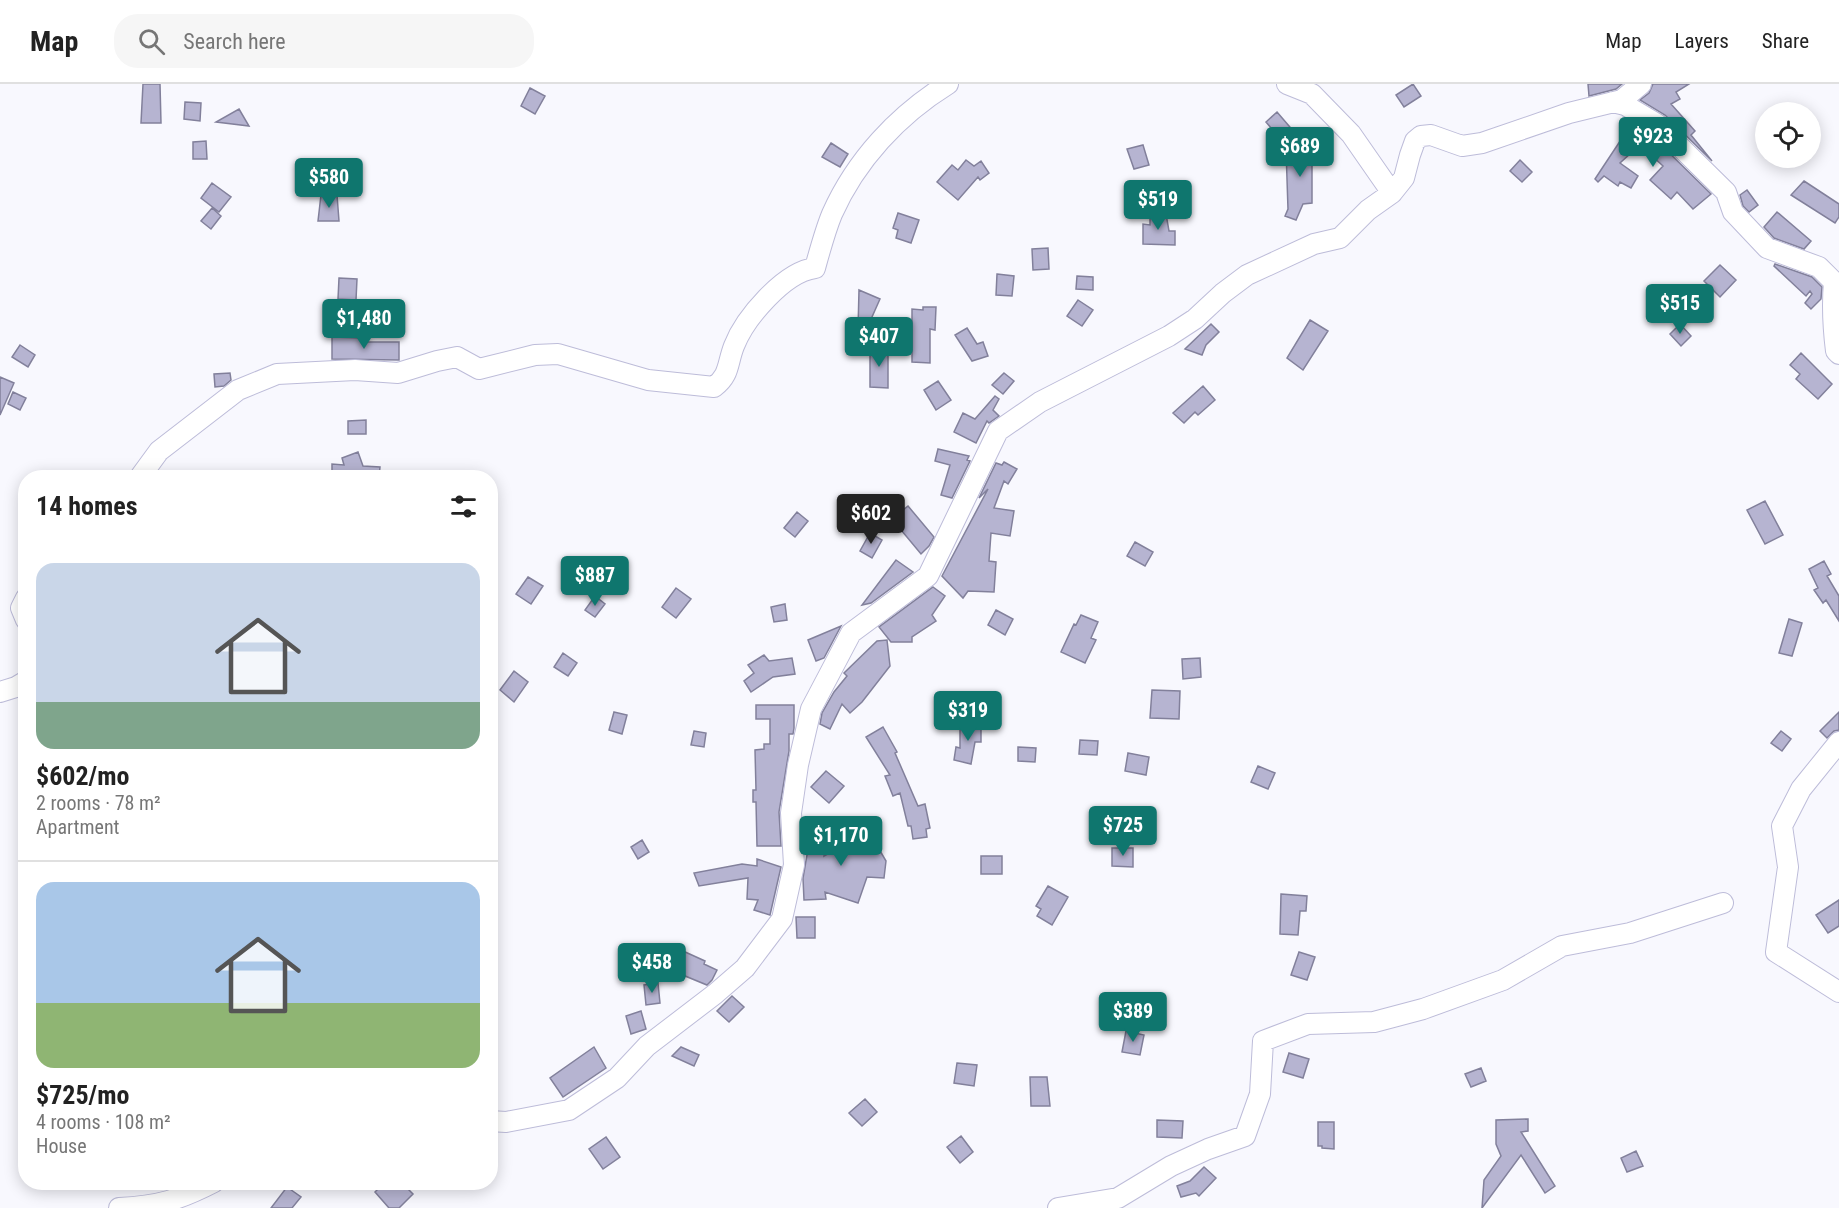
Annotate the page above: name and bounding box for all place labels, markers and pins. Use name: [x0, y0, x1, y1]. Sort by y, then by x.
pin: $923: [1617, 117, 1689, 168]
pin: $689: [1264, 127, 1336, 178]
pin: $580: [293, 158, 365, 209]
pin: $519: [1122, 180, 1194, 231]
pin: $515: [1644, 284, 1716, 335]
pin: $1,480: [315, 299, 413, 350]
pin: $407: [843, 317, 915, 368]
pin: $602: [835, 494, 907, 545]
pin: $887: [559, 556, 631, 607]
pin: $319: [932, 691, 1004, 742]
pin: $725: [1087, 806, 1159, 857]
pin: $1,170: [792, 816, 890, 867]
pin: $458: [616, 943, 688, 994]
pin: $389: [1097, 992, 1169, 1043]

